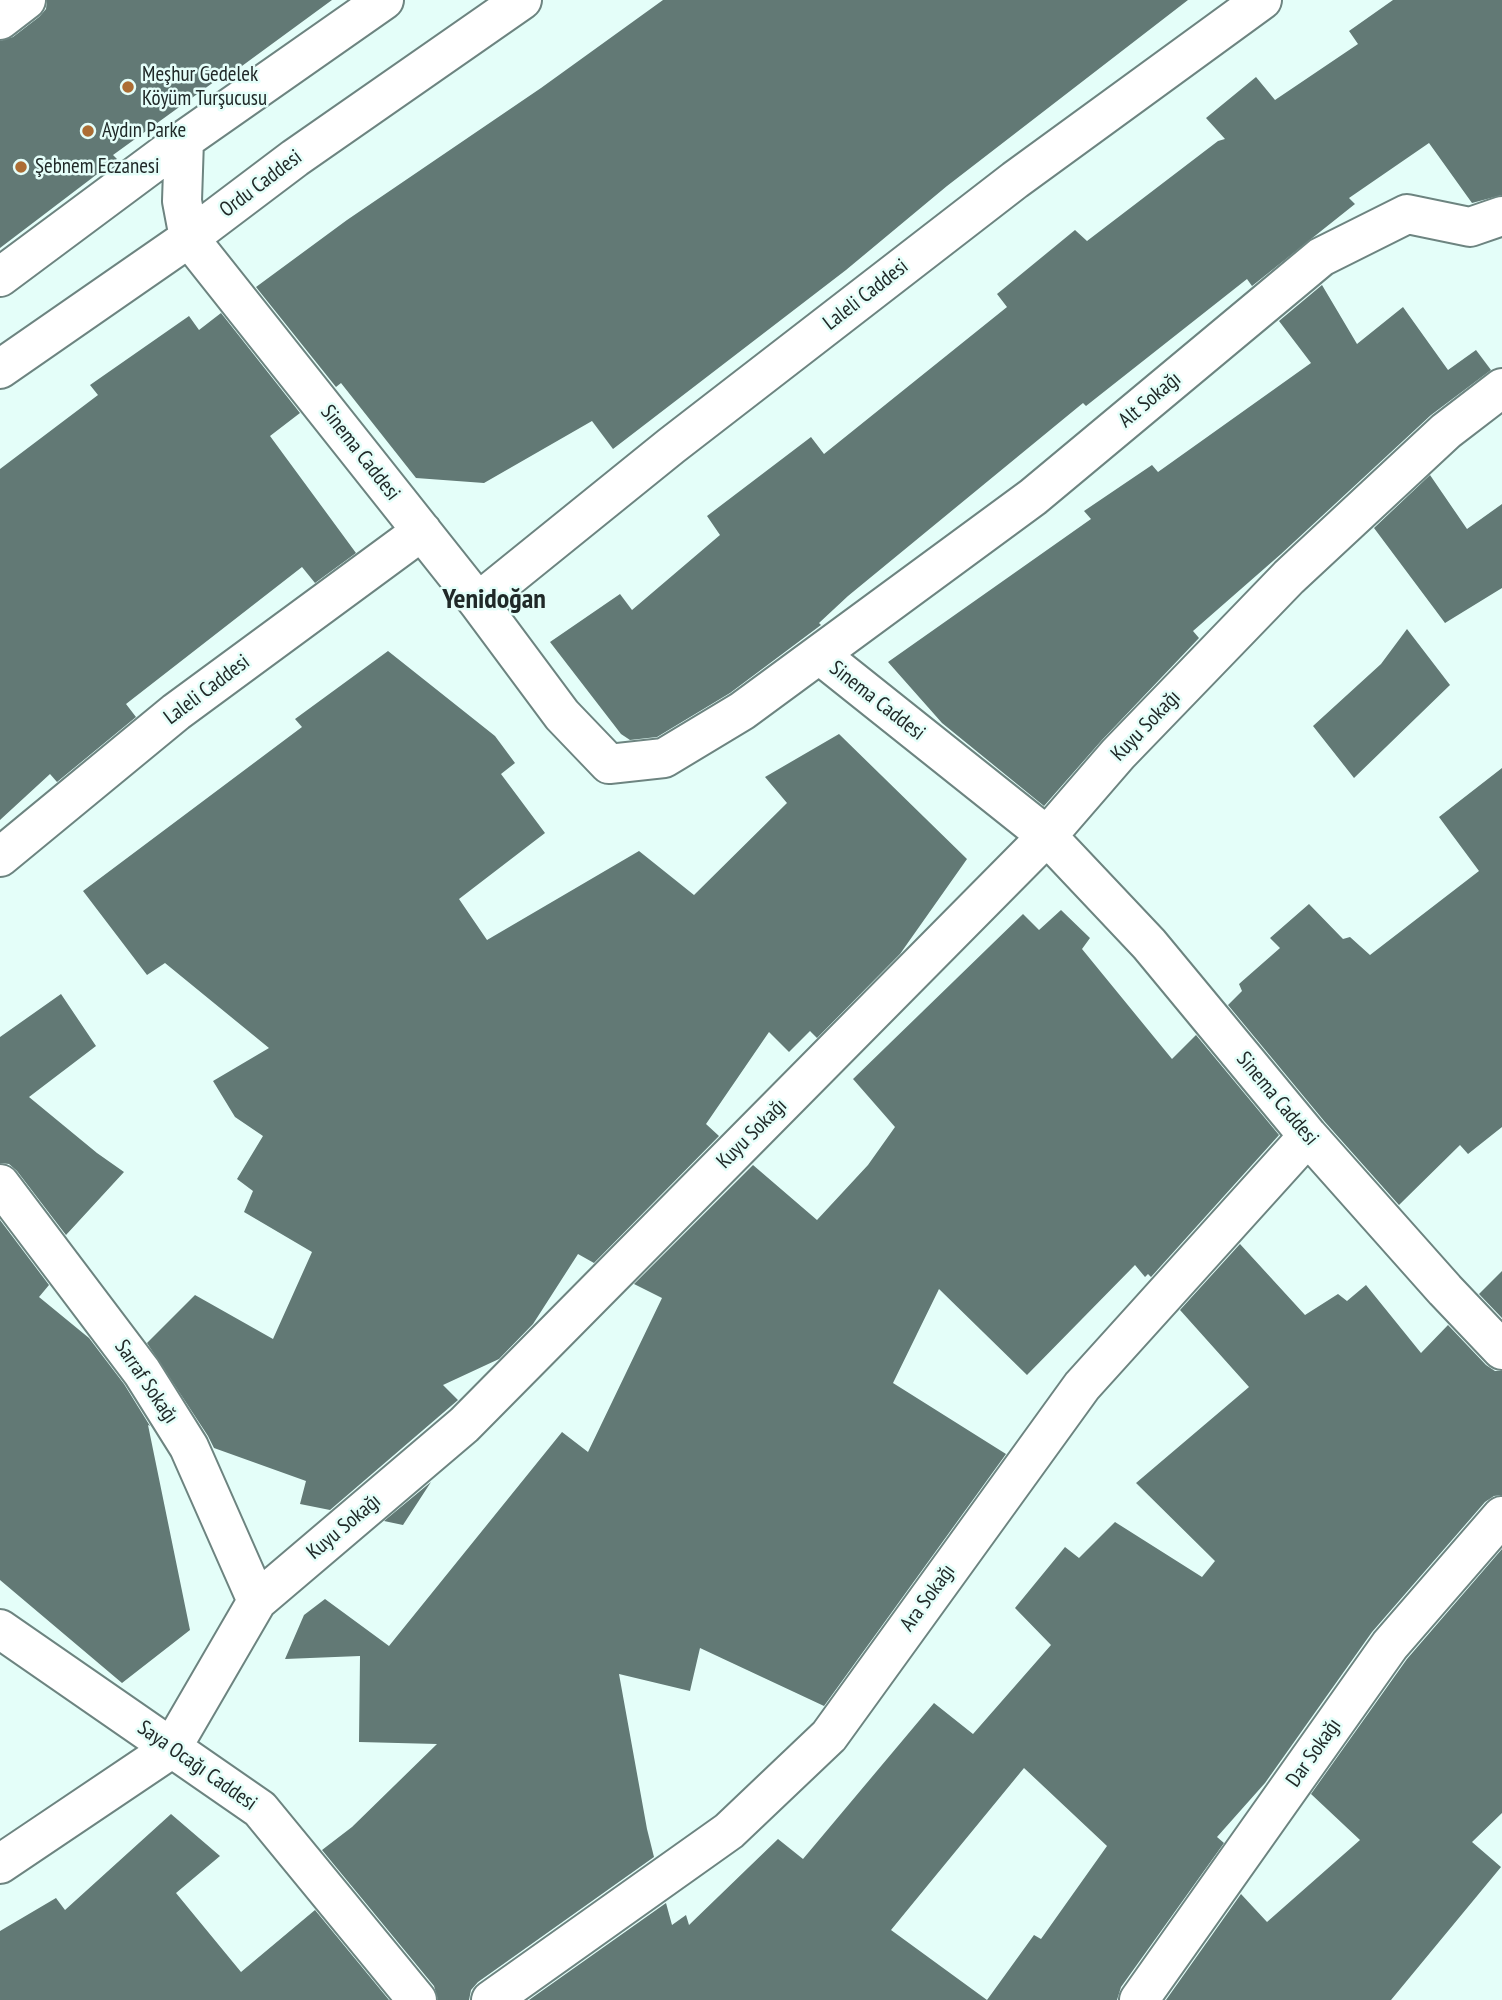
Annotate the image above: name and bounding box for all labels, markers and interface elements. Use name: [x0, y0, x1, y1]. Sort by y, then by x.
place label: Meşhur Gedelek Köyüm Turşucusu: [142, 62, 267, 112]
marker: Meşhur Gedelek Köyüm Turşucusu: [120, 79, 136, 95]
place label: Aydın Parke: [102, 118, 186, 144]
marker: Aydın Parke: [80, 123, 96, 139]
street label: Ordu Caddesi: [215, 145, 307, 223]
place label: Şebnem Eczanesi: [35, 154, 160, 180]
marker: Şebnem Eczanesi: [13, 159, 29, 175]
street label: Laleli Caddesi: [819, 254, 913, 336]
street label: Alt Sokağı: [1114, 367, 1186, 433]
street label: Sinema Caddesi: [315, 400, 405, 506]
district label: Yenidoğan: [442, 583, 546, 617]
street label: Laleli Caddesi: [159, 650, 255, 730]
street label: Sinema Caddesi: [824, 656, 930, 746]
street label: Kuyu Sokağı: [1106, 685, 1186, 767]
street label: Sinema Caddesi: [1231, 1047, 1323, 1151]
street label: Kuyu Sokağı: [712, 1094, 792, 1174]
street label: Sarraf Sokağı: [109, 1335, 183, 1429]
street label: Kuyu Sokağı: [302, 1489, 386, 1565]
street label: Ara Sokağı: [895, 1560, 961, 1636]
street label: Dar Sokağı: [1281, 1714, 1347, 1792]
street label: Saya Ocağı Caddesi: [132, 1716, 262, 1816]

